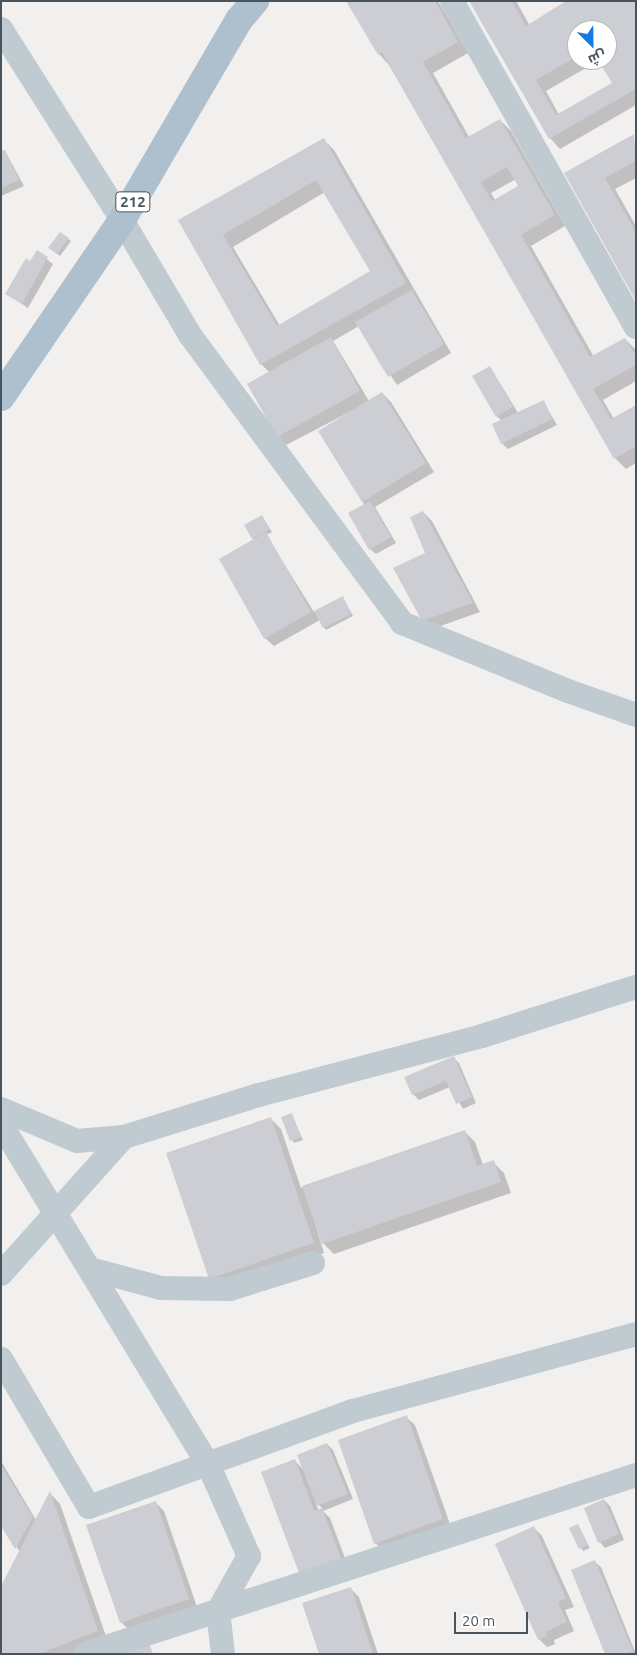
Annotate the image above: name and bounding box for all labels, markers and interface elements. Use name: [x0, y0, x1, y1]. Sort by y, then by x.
north arrow: [567, 20, 617, 70]
text: ش: [586, 47, 609, 69]
road number: 212: [114, 190, 152, 214]
scale bar: [457, 1602, 531, 1634]
text: 20 m: [462, 1612, 495, 1629]

